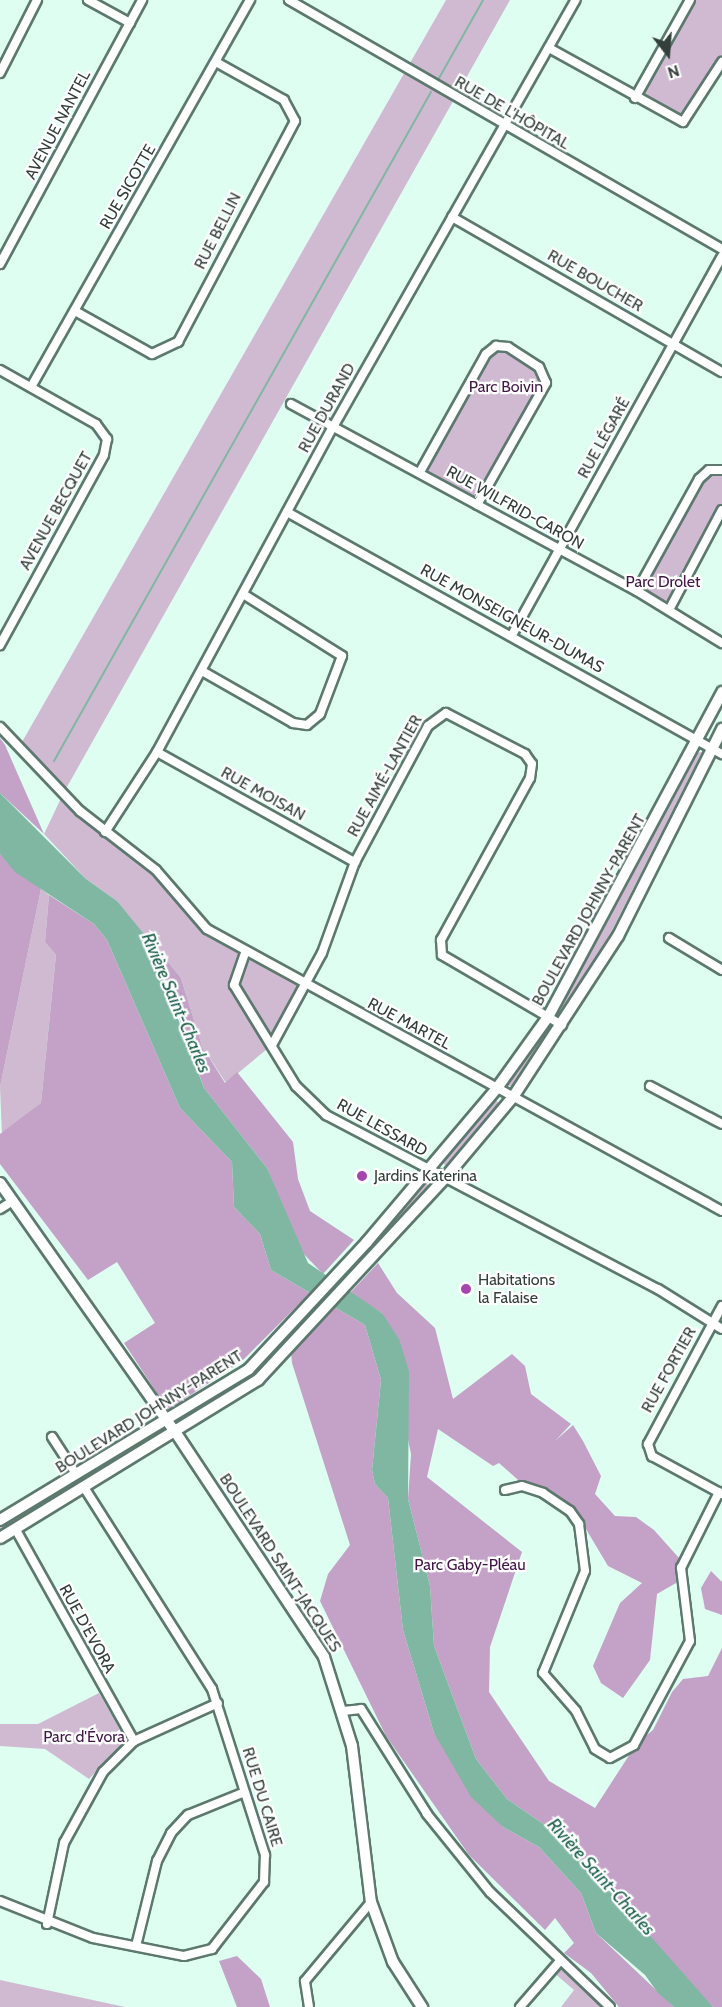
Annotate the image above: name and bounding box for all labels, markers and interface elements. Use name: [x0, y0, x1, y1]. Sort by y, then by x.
north arrow: [638, 24, 698, 84]
text: N: [665, 61, 682, 82]
street label: AVENUE NANTEL: [21, 67, 95, 183]
street label: RUE DE L'HÔPITAL: [451, 72, 573, 154]
street label: RUE SICOTTE: [96, 141, 160, 233]
street label: RUE BELLIN: [190, 189, 246, 273]
street label: RUE BOUCHER: [544, 246, 646, 316]
street label: RUE DURAND: [295, 360, 359, 456]
park label: Parc Boivin: [469, 377, 543, 397]
street label: RUE LÉGARÉ: [574, 394, 634, 482]
street label: AVENUE BECQUET: [16, 449, 96, 573]
street label: RUE WILFRID-CARON: [443, 462, 587, 554]
street label: RUE MONSEIGNEUR-DUMAS: [417, 561, 607, 677]
park label: Parc Drolet: [626, 572, 700, 592]
street label: RUE AIMÉ-LANTIER: [344, 712, 426, 840]
street label: RUE MOISAN: [217, 763, 309, 825]
street label: BOULEVARD JOHNNY-PARENT: [528, 811, 650, 1009]
water label: Rivière Saint-Charles: [137, 930, 215, 1076]
street label: RUE MARTEL: [364, 994, 454, 1054]
street label: RUE LESSARD: [333, 1095, 431, 1161]
place label: Jardins Katerina: [374, 1166, 477, 1186]
marker: Jardins Katerina: [355, 1169, 369, 1183]
place label: Habitations la Falaise: [478, 1270, 555, 1308]
marker: Habitations la Falaise: [459, 1282, 473, 1296]
street label: RUE FORTIER: [638, 1324, 700, 1416]
street label: BOULEVARD JOHNNY-PARENT: [52, 1347, 246, 1477]
street label: BOULEVARD SAINT-JACQUES: [215, 1470, 345, 1656]
park label: Parc Gaby-Pléau: [414, 1555, 526, 1575]
street label: RUE D'EVORA: [55, 1581, 119, 1677]
park label: Parc d'Évora: [43, 1727, 125, 1747]
street label: RUE DU CAIRE: [238, 1745, 286, 1849]
water label: Rivière Saint-Charles: [543, 1814, 659, 1940]

